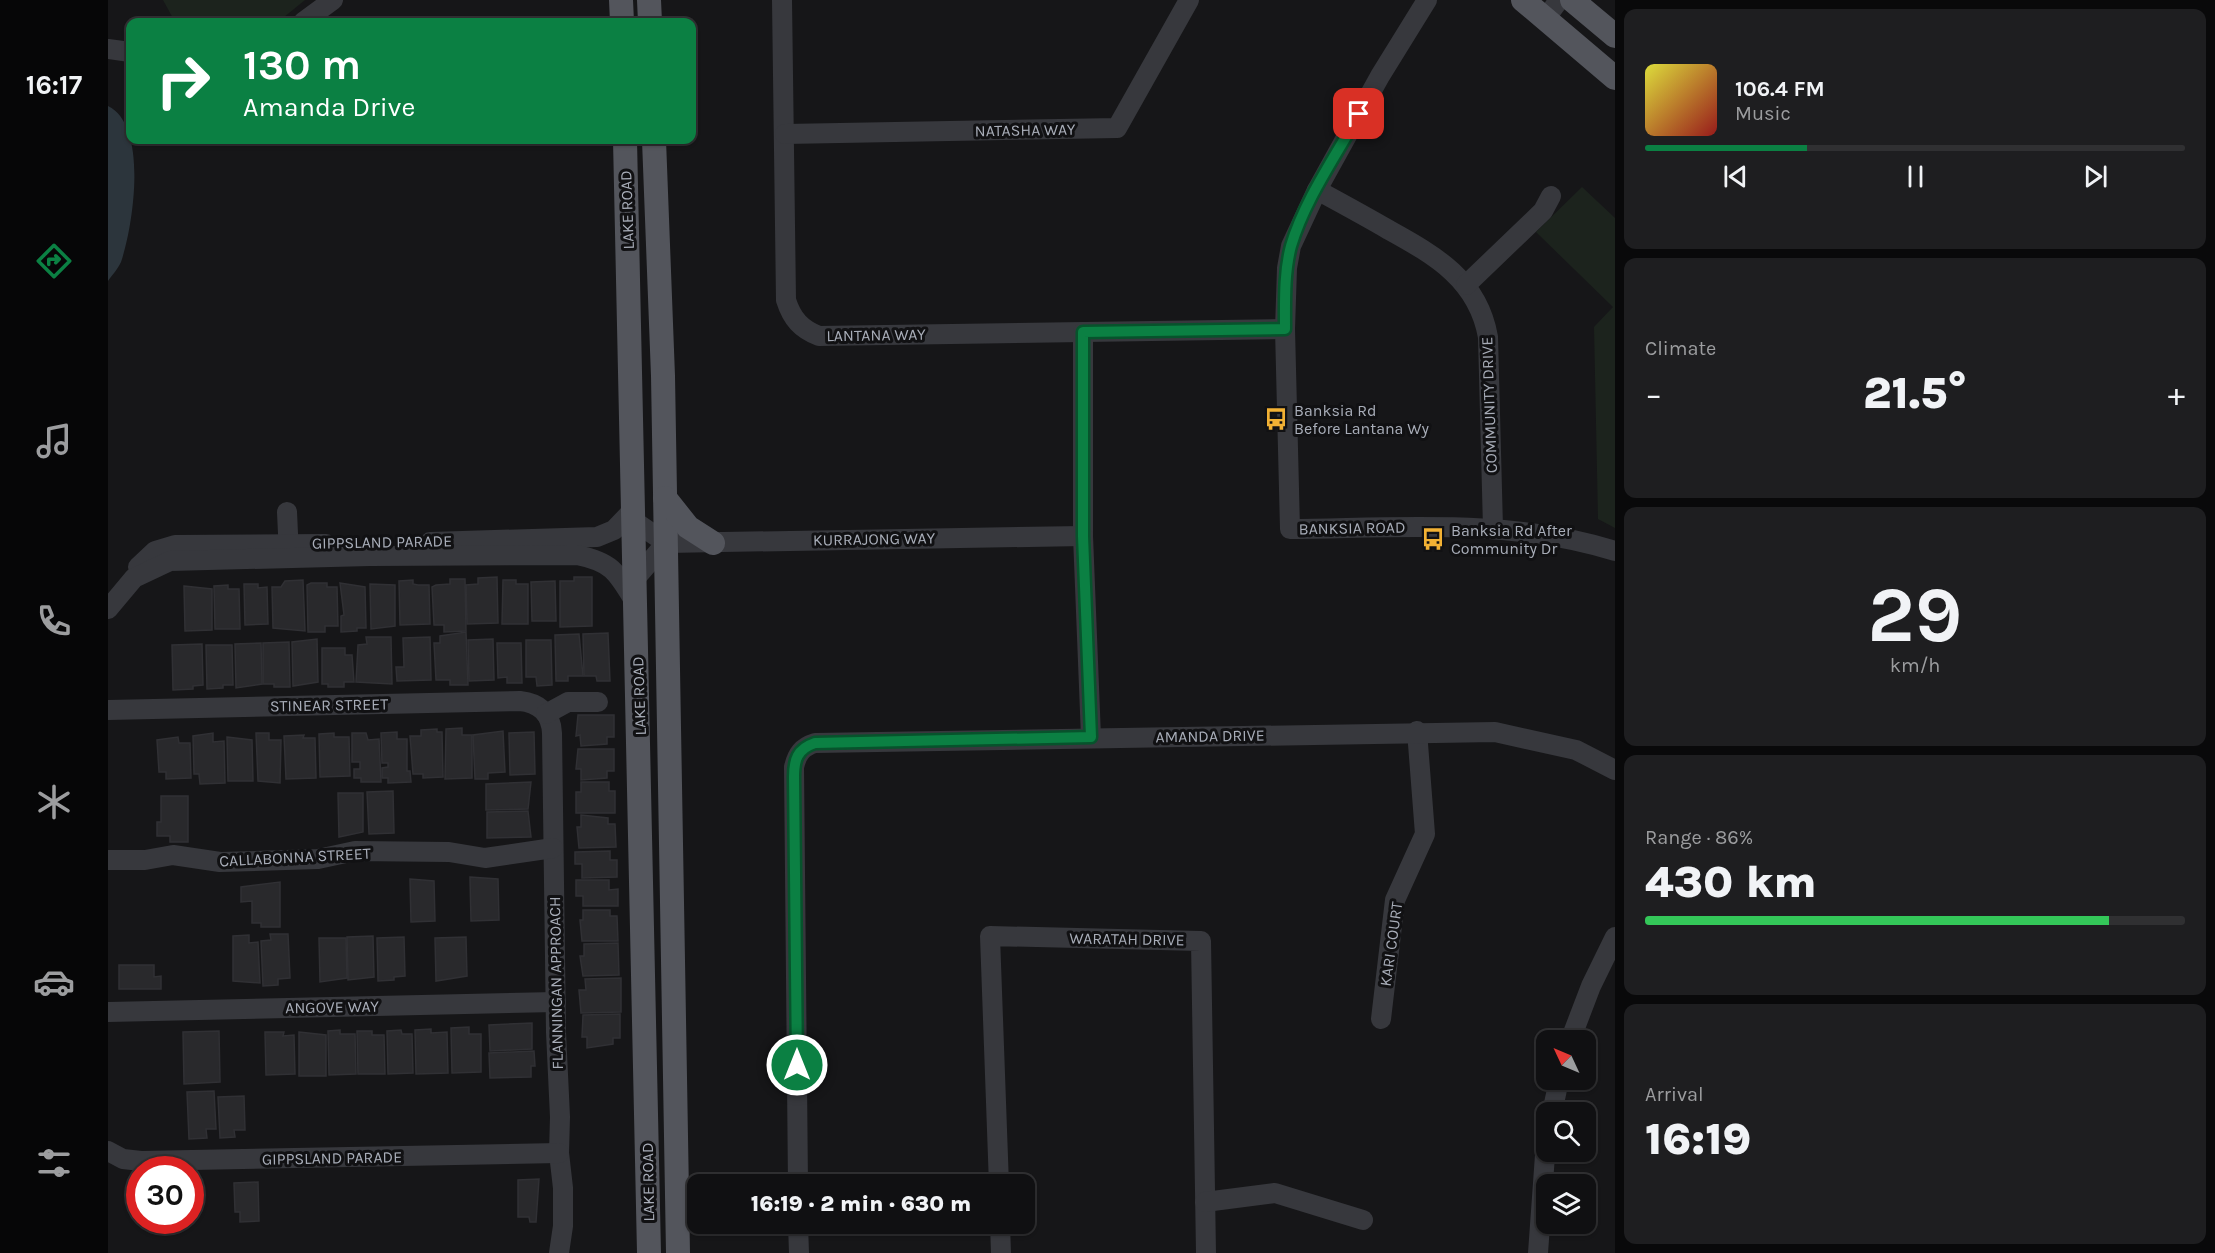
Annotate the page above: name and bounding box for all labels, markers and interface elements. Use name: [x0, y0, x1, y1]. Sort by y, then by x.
text: 130 m: [243, 40, 361, 90]
icon: right: [144, 42, 222, 120]
text: 16:17: [26, 69, 82, 101]
text: 106.4 FM: [1735, 76, 1825, 102]
pin: [1333, 88, 1384, 139]
text: Amanda Drive: [243, 91, 415, 123]
icon: arrive: [1342, 97, 1375, 130]
text: Music: [1735, 102, 1791, 125]
street label: NATASHA WAY: [974, 120, 1076, 140]
icon: previous: [1719, 160, 1752, 193]
icon: pause: [1899, 160, 1932, 193]
icon: next: [2079, 160, 2112, 193]
street label: LAKE ROAD: [616, 170, 638, 250]
icon: directions: [33, 240, 75, 282]
street label: LANTANA WAY: [826, 325, 926, 345]
street label: COMMUNITY DRIVE: [1477, 336, 1501, 474]
text: Climate: [1645, 337, 1716, 360]
text: 21.5°: [1863, 367, 1967, 419]
text: −: [1645, 375, 1662, 413]
text: +: [2168, 375, 2185, 413]
place label: Banksia Rd Before Lantana Wy: [1294, 401, 1430, 438]
bus stop icon: Banksia Rd Before Lantana Wy: [1263, 406, 1289, 432]
icon: music: [33, 420, 75, 462]
street label: BANKSIA ROAD: [1298, 518, 1406, 538]
place label: Banksia Rd After Community Dr: [1451, 521, 1572, 558]
bus stop icon: Banksia Rd After Community Dr: [1420, 526, 1446, 552]
street label: KURRAJONG WAY: [813, 528, 935, 550]
street label: GIPPSLAND PARADE: [312, 531, 452, 553]
text: 29: [1868, 569, 1962, 661]
icon: phone: [33, 600, 75, 642]
text: km/h: [1890, 654, 1940, 677]
street label: LAKE ROAD: [628, 656, 650, 736]
street label: STINEAR STREET: [270, 694, 388, 716]
street label: AMANDA DRIVE: [1155, 726, 1265, 746]
icon: climate: [33, 781, 75, 823]
text: Range · 86%: [1645, 826, 1753, 849]
street label: CALLABONNA STREET: [219, 844, 371, 870]
text: 430 km: [1645, 856, 1817, 908]
street label: FLANNINGAN APPROACH: [545, 896, 567, 1070]
street label: KARI COURT: [1376, 900, 1406, 988]
street label: WARATAH DRIVE: [1069, 928, 1185, 950]
icon: car: [33, 961, 75, 1003]
street label: ANGOVE WAY: [285, 997, 379, 1017]
north arrow: [1536, 1030, 1596, 1090]
map controls: [1536, 1030, 1596, 1234]
position arrow: [765, 1033, 829, 1097]
text: Arrival: [1645, 1083, 1704, 1106]
button: search: [1536, 1102, 1596, 1162]
text: 16:19: [1645, 1113, 1751, 1165]
icon: filters: [33, 1142, 75, 1184]
street label: LAKE ROAD: [638, 1142, 658, 1222]
street label: GIPPSLAND PARADE: [262, 1147, 402, 1169]
speed limit sign: 30: [126, 1156, 204, 1234]
button: layers: [1536, 1174, 1596, 1234]
text: 16:19 · 2 min · 630 m: [751, 1191, 971, 1217]

